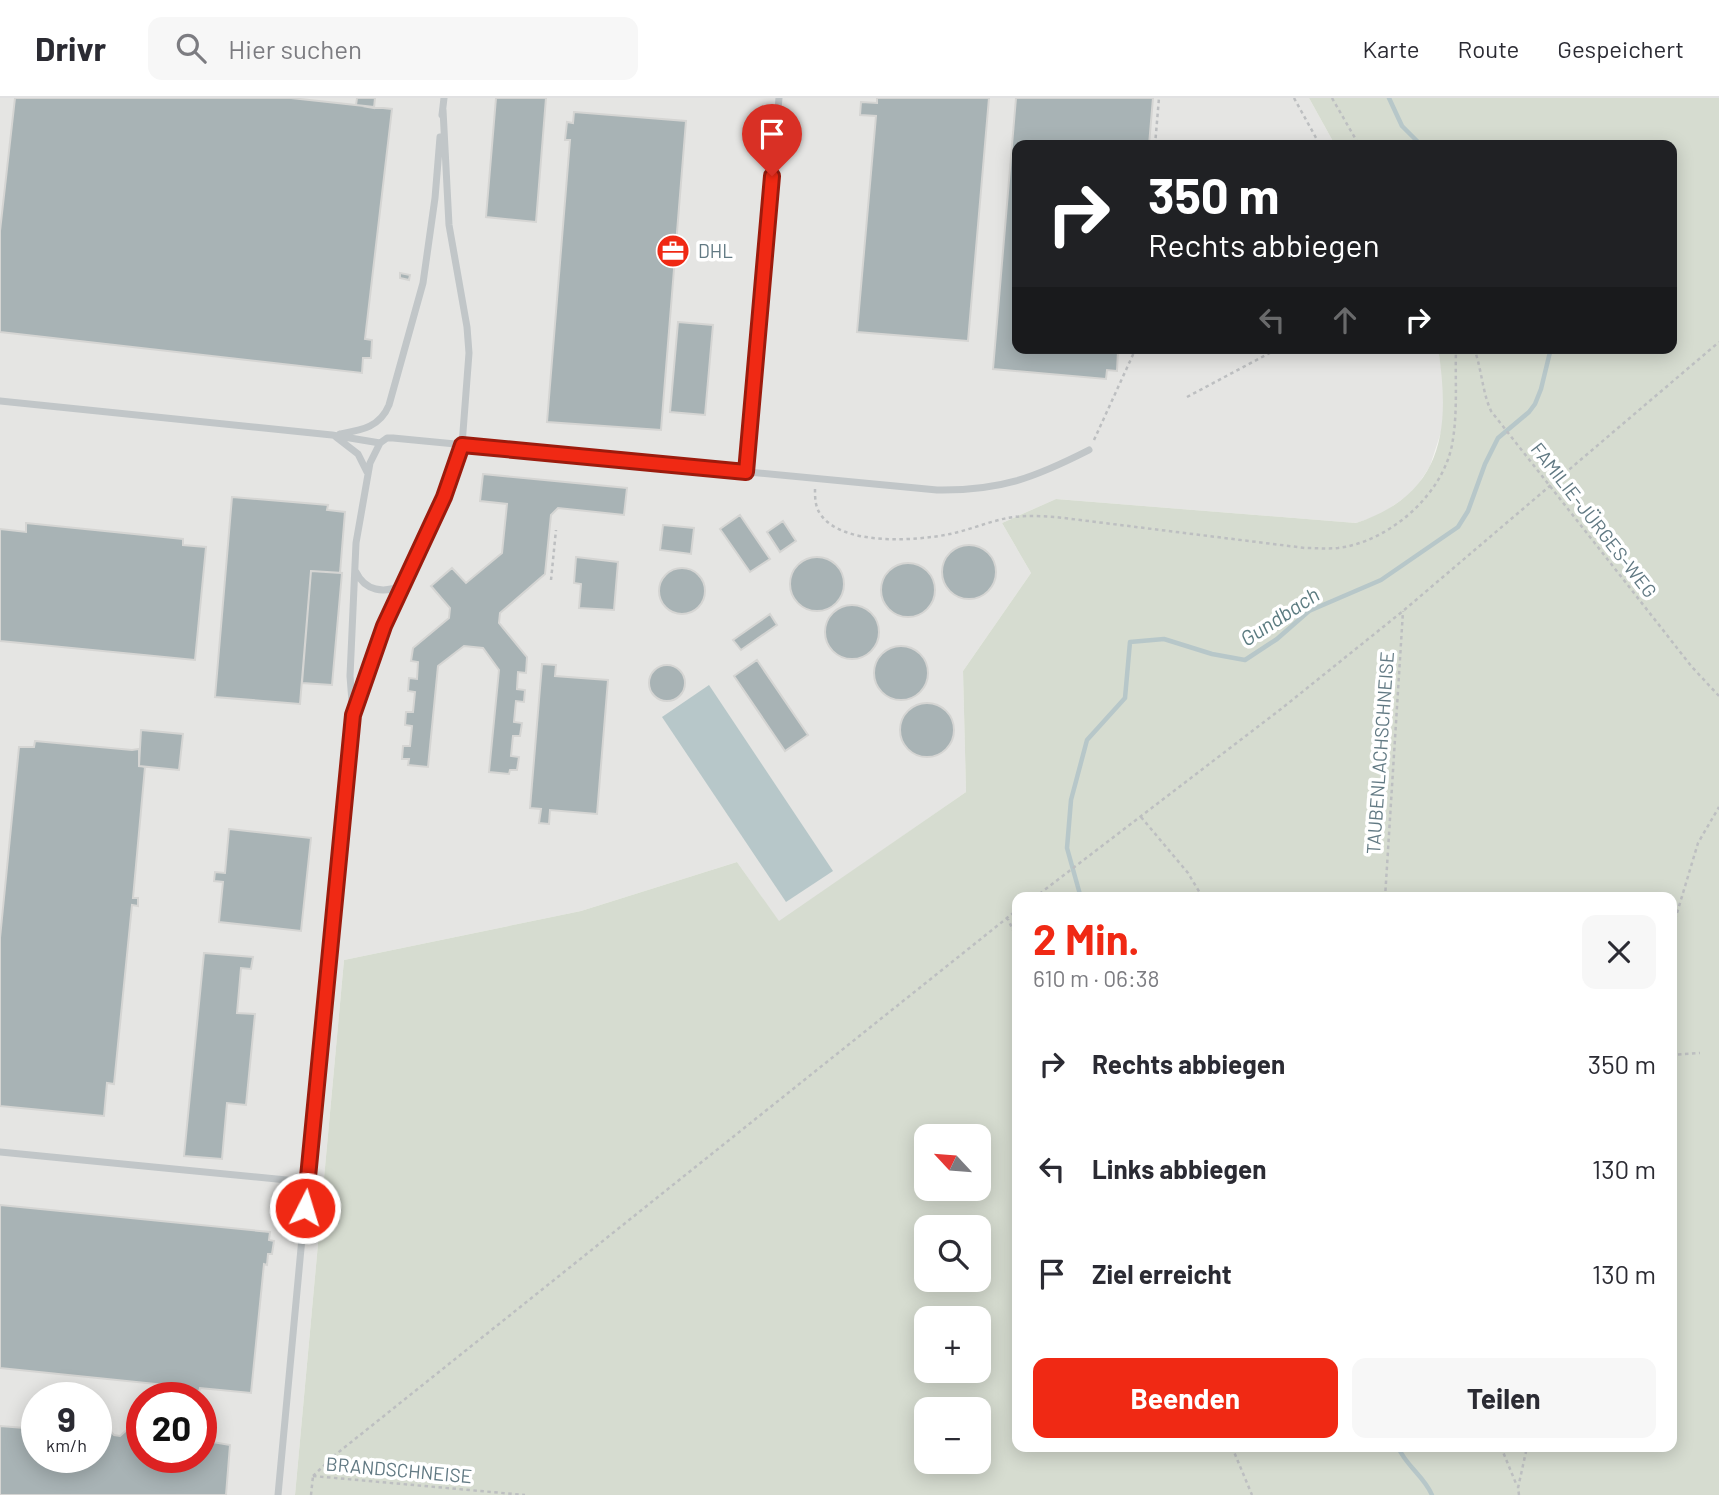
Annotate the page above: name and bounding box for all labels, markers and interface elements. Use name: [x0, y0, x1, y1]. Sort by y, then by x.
search box: [148, 17, 638, 80]
text: Drivr: [35, 28, 106, 68]
icon: search: [172, 29, 210, 67]
text: Hier suchen: [228, 33, 362, 64]
text: Karte: [1362, 34, 1420, 63]
text: Route: [1458, 34, 1519, 63]
text: Gespeichert: [1557, 34, 1684, 63]
pin: [742, 104, 802, 176]
icon: arrive: [753, 115, 791, 153]
text: 350 m: [1148, 165, 1280, 224]
icon: right: [1033, 168, 1124, 259]
text: Rechts abbiegen: [1148, 225, 1380, 263]
office icon: DHL: [654, 232, 692, 270]
place label: DHL: [698, 239, 733, 262]
icon: left: [1253, 301, 1291, 339]
icon: ahead: [1326, 301, 1364, 339]
icon: right: [1399, 301, 1437, 339]
street label: FAMILIE-JÜRGES-WEG: [1527, 437, 1662, 602]
water label: Gundbach: [1235, 581, 1323, 651]
street label: TAUBENLACHSCHNEISE: [1361, 651, 1398, 855]
text: 2 Min.: [1033, 913, 1140, 963]
button: close: [1582, 915, 1656, 989]
text: 610 m · 06:38: [1033, 964, 1160, 992]
icon: right: [1033, 1045, 1071, 1083]
text: Rechts abbiegen: [1092, 1048, 1285, 1079]
text: 350 m: [1588, 1048, 1656, 1079]
north arrow: [914, 1124, 990, 1200]
map controls: [914, 1124, 991, 1474]
icon: left: [1033, 1150, 1071, 1188]
text: Links abbiegen: [1092, 1153, 1266, 1184]
text: 130 m: [1592, 1153, 1656, 1184]
position arrow: [268, 1171, 342, 1245]
button: search: [914, 1215, 991, 1292]
icon: arrive: [1033, 1255, 1071, 1293]
text: Ziel erreicht: [1092, 1258, 1232, 1289]
text: 130 m: [1592, 1258, 1656, 1289]
button: +: [914, 1306, 991, 1383]
button: Beenden: [1033, 1358, 1338, 1438]
button: Teilen: [1352, 1358, 1656, 1438]
speed limit sign: 20: [126, 1382, 217, 1473]
text: 9: [57, 1397, 76, 1439]
button: −: [914, 1397, 991, 1474]
text: km/h: [46, 1434, 87, 1456]
street label: BRANDSCHNEISE: [325, 1452, 473, 1487]

